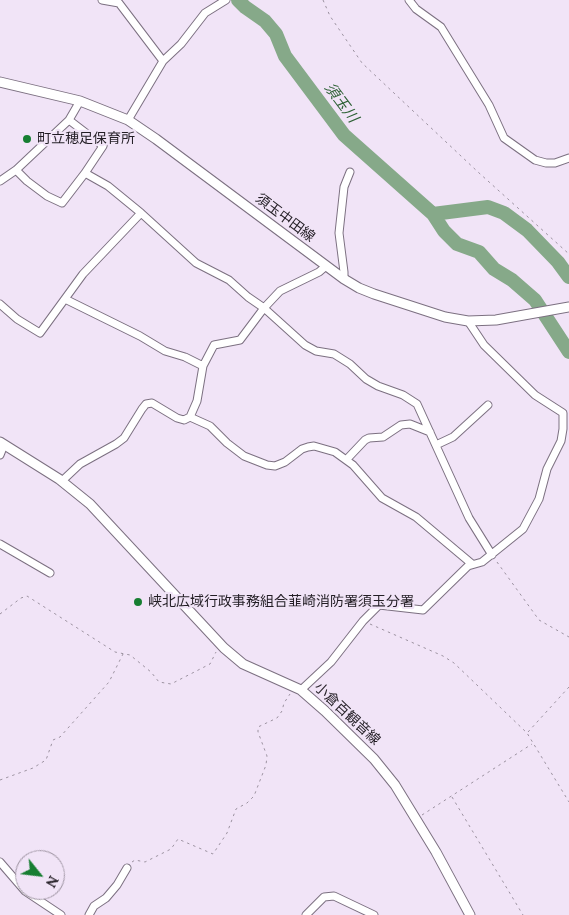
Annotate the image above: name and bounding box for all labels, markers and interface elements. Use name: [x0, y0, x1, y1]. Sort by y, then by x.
water label: 須玉川: [320, 80, 362, 126]
place label: 町立穂足保育所: [37, 131, 135, 147]
marker: 町立穂足保育所: [21, 133, 33, 145]
street label: 須玉中田線: [252, 190, 318, 246]
place label: 峡北広域行政事務組合韮崎消防署須玉分署: [148, 594, 414, 610]
marker: 峡北広域行政事務組合韮崎消防署須玉分署: [132, 596, 144, 608]
street label: 小倉百観音線: [311, 679, 383, 749]
north arrow: [15, 850, 65, 900]
text: N: [42, 873, 63, 891]

